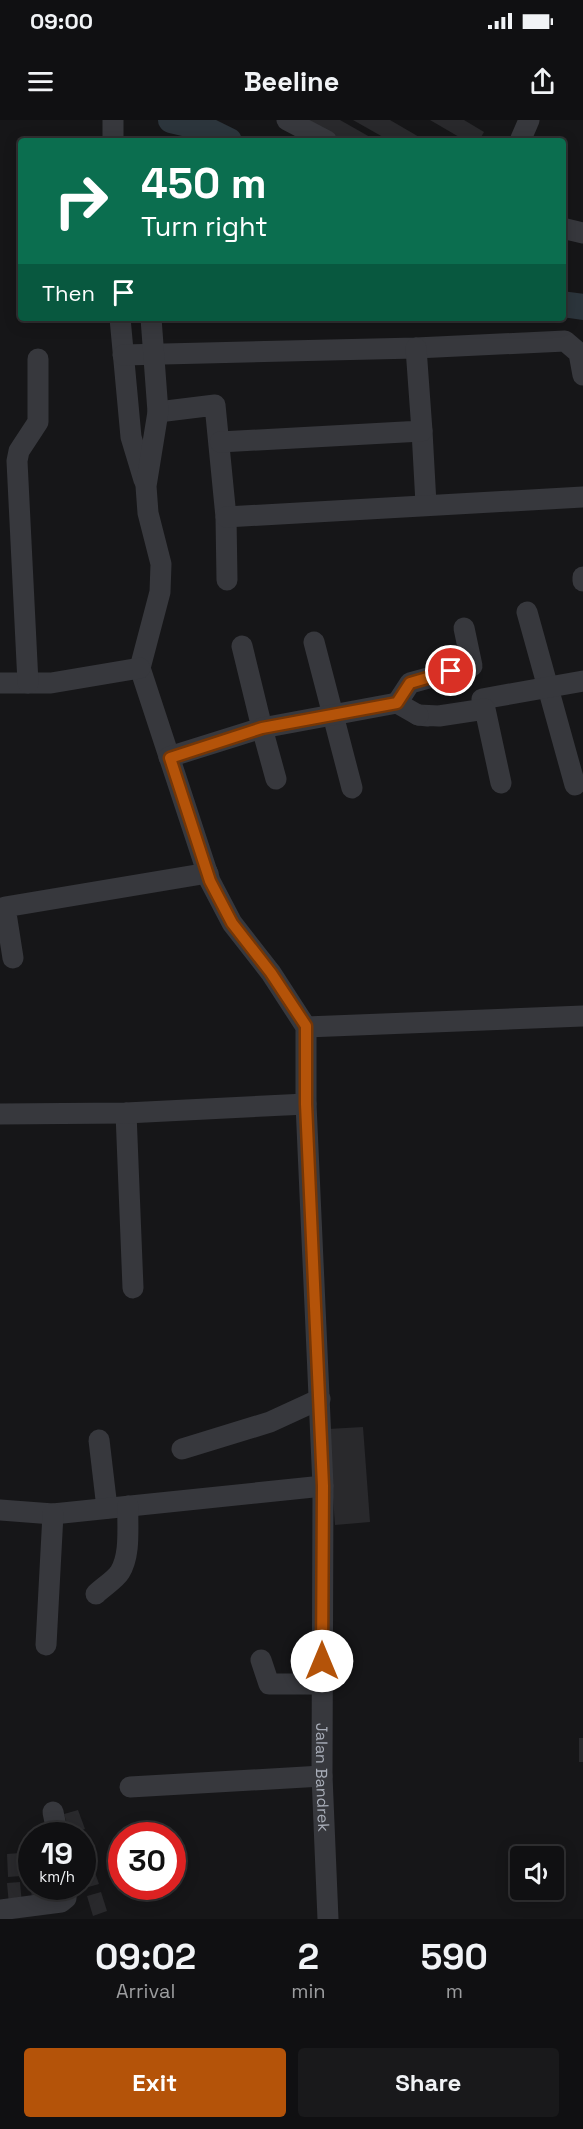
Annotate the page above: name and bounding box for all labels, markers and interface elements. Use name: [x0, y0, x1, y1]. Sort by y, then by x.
text: 09:00: [30, 7, 93, 35]
text: Beeline: [244, 64, 339, 99]
icon: menu: [24, 65, 57, 98]
icon: share: [526, 65, 559, 98]
text: 450 m: [141, 157, 267, 210]
icon: right: [42, 162, 120, 240]
text: Turn right: [141, 209, 268, 244]
icon: arrive: [107, 276, 140, 309]
text: Then: [42, 279, 95, 307]
pin: [425, 645, 476, 696]
icon: arrive: [434, 654, 467, 687]
position arrow: [290, 1629, 354, 1693]
street label: Jalan Bandrek: [311, 1723, 334, 1833]
speed limit sign: 30: [108, 1822, 186, 1900]
text: 19: [41, 1834, 73, 1873]
map controls: [510, 1846, 564, 1900]
button: sound: [510, 1846, 564, 1900]
text: km/h: [39, 1867, 75, 1886]
text: 09:02: [95, 1934, 196, 1980]
text: 2: [298, 1934, 319, 1980]
text: 590: [421, 1934, 488, 1980]
text: Arrival: [116, 1978, 175, 2004]
text: min: [291, 1978, 326, 2004]
text: m: [446, 1978, 463, 2004]
button: Exit: [24, 2048, 286, 2117]
button: Share: [298, 2048, 559, 2117]

